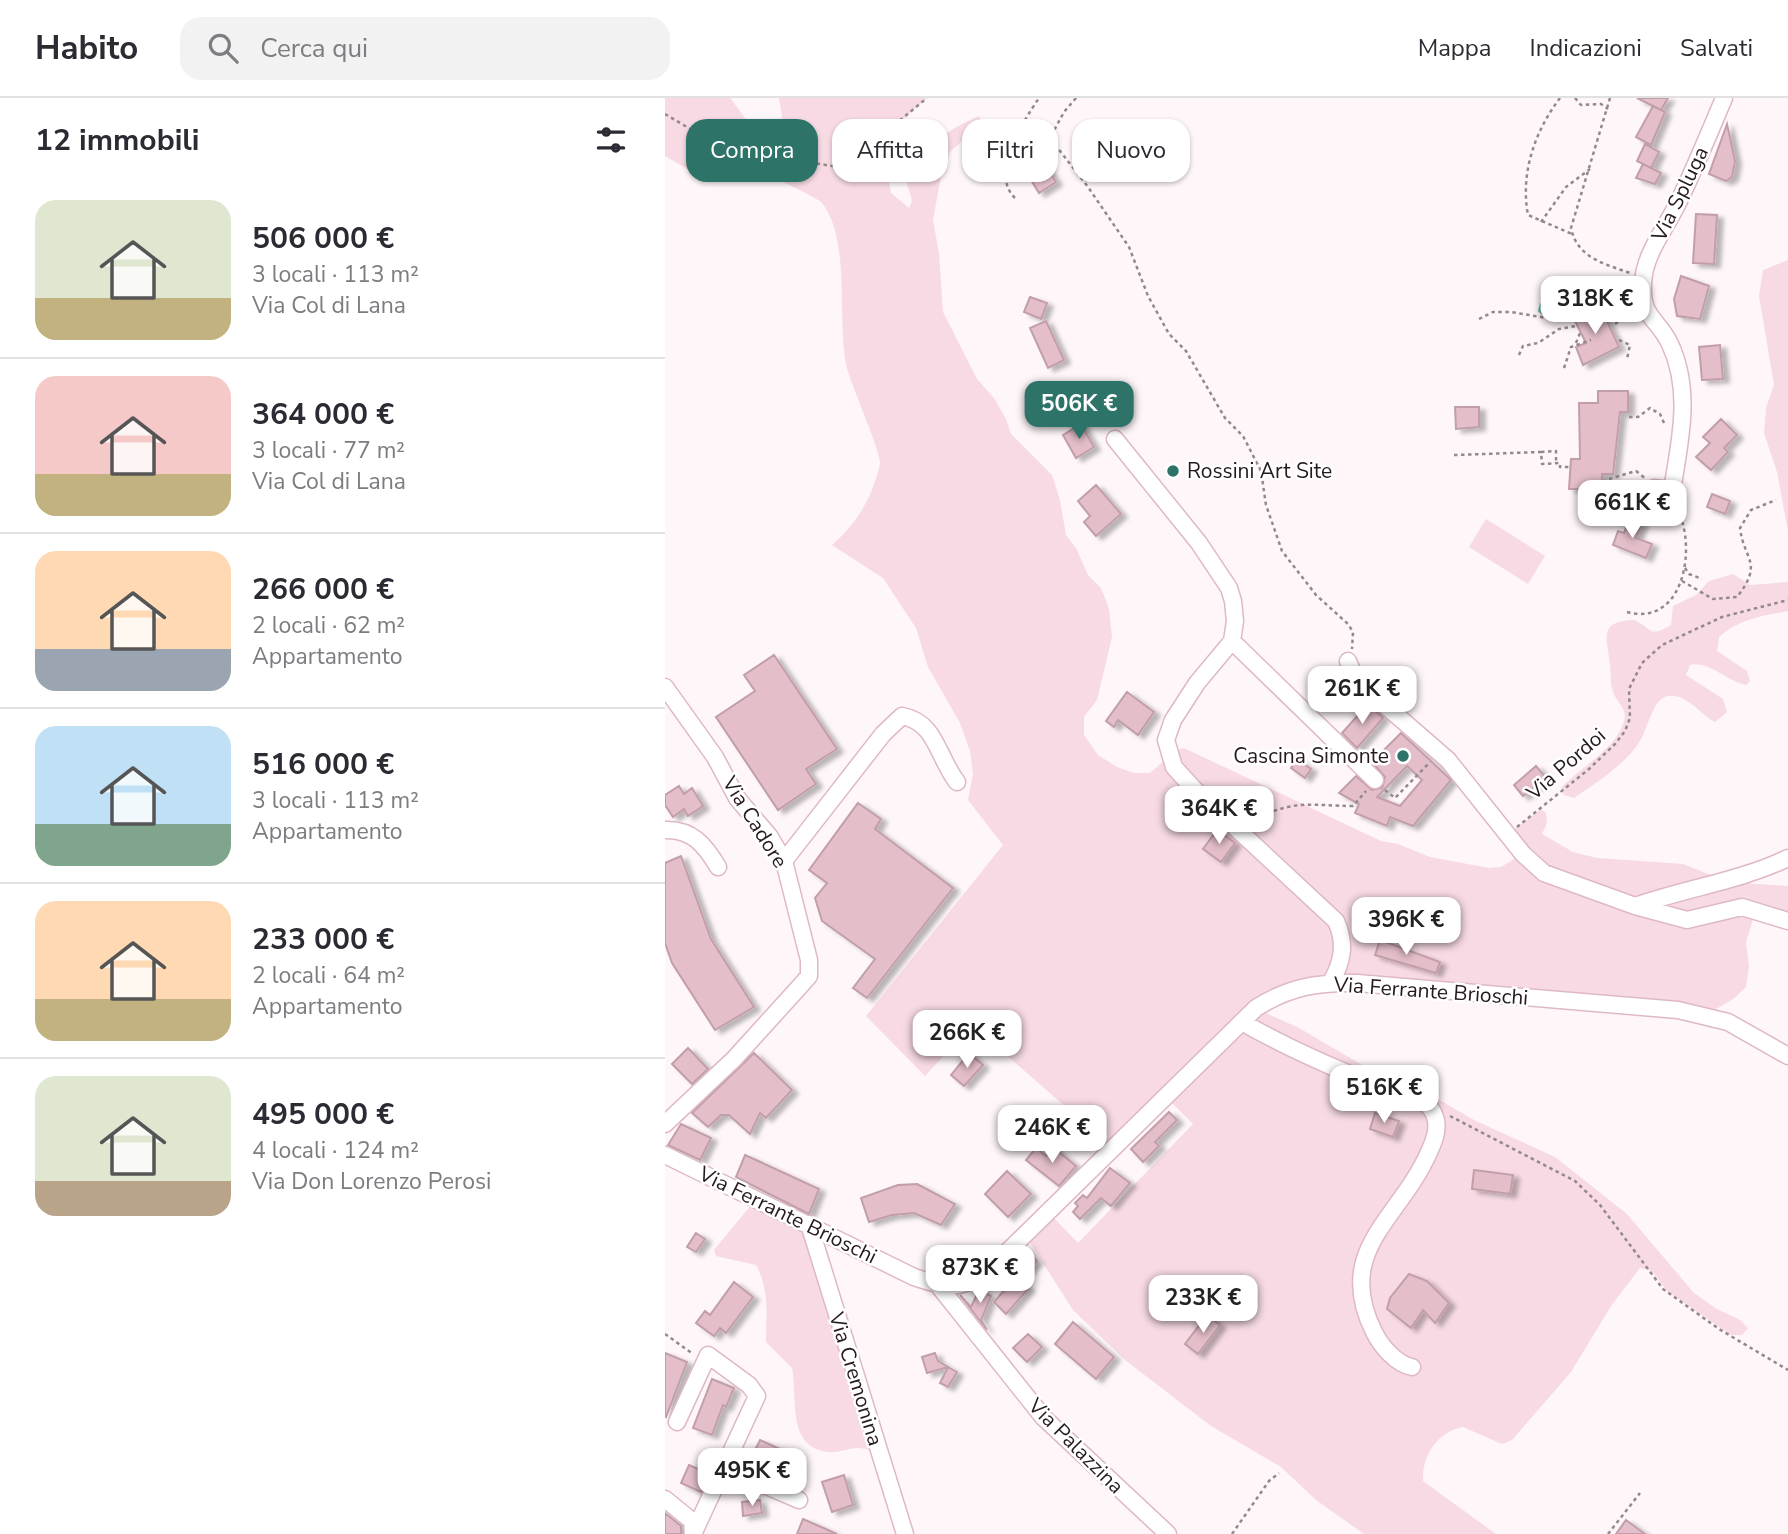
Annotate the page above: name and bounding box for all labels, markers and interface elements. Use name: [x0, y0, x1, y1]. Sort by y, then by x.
search box: [180, 17, 670, 80]
text: Habito: [35, 26, 138, 71]
icon: search: [204, 29, 242, 67]
text: Cerca qui: [260, 31, 368, 66]
text: Mappa: [1418, 32, 1492, 64]
text: Indicazioni: [1530, 32, 1642, 64]
text: Salvati: [1680, 32, 1753, 64]
chip: Compra: [686, 119, 818, 182]
chip: Affitta: [832, 119, 948, 182]
chip: Filtri: [962, 119, 1058, 182]
chip: Nuovo: [1072, 119, 1190, 182]
text: 12 immobili: [35, 120, 200, 161]
icon: filters: [592, 121, 630, 159]
street label: Via Spluga: [1645, 142, 1715, 247]
text: 506 000 €: [252, 218, 394, 259]
icon: home: [91, 228, 175, 312]
text: 3 locali · 113 m²: [252, 259, 419, 290]
pin: 318K €: [1538, 276, 1652, 336]
text: 318K €: [1557, 283, 1633, 314]
text: Via Col di Lana: [252, 290, 406, 321]
pin: 506K €: [1022, 382, 1136, 441]
text: 506K €: [1041, 388, 1117, 419]
text: 364 000 €: [252, 394, 394, 435]
icon: home: [91, 404, 175, 488]
text: 3 locali · 77 m²: [252, 435, 405, 466]
place label: Rossini Art Site: [1187, 457, 1332, 485]
marker: Rossini Art Site: [1165, 463, 1181, 479]
text: Via Col di Lana: [252, 466, 406, 497]
pin: 661K €: [1575, 480, 1689, 540]
text: 661K €: [1594, 487, 1670, 518]
text: 266 000 €: [252, 569, 394, 610]
icon: home: [91, 579, 175, 663]
text: 2 locali · 62 m²: [252, 610, 405, 641]
text: Appartamento: [252, 641, 403, 672]
pin: 261K €: [1305, 666, 1419, 726]
text: 261K €: [1324, 673, 1400, 704]
street label: Via Pordoi: [1520, 722, 1612, 807]
place label: Cascina Simonte: [1233, 742, 1389, 770]
text: 516 000 €: [252, 744, 394, 785]
marker: Cascina Simonte: [1395, 748, 1411, 764]
icon: home: [91, 754, 175, 838]
street label: Via Cadore: [715, 770, 794, 873]
text: 3 locali · 113 m²: [252, 785, 419, 816]
pin: 364K €: [1162, 786, 1276, 846]
text: 364K €: [1181, 793, 1257, 824]
text: Appartamento: [252, 816, 403, 847]
pin: 396K €: [1349, 898, 1463, 957]
text: 396K €: [1368, 904, 1444, 935]
text: 233 000 €: [252, 919, 394, 960]
icon: home: [91, 929, 175, 1013]
text: 2 locali · 64 m²: [252, 960, 405, 991]
street label: Via Ferrante Brioschi: [1332, 970, 1529, 1012]
text: Appartamento: [252, 991, 403, 1022]
pin: 266K €: [910, 1010, 1024, 1070]
text: 266K €: [929, 1017, 1005, 1048]
pin: 516K €: [1327, 1066, 1441, 1125]
text: 516K €: [1346, 1072, 1422, 1103]
text: 495 000 €: [252, 1094, 394, 1135]
icon: home: [91, 1104, 175, 1188]
pin: 246K €: [995, 1105, 1109, 1165]
text: 246K €: [1014, 1112, 1090, 1143]
text: 4 locali · 124 m²: [252, 1135, 419, 1166]
street label: Via Ferrante Brioschi: [693, 1159, 882, 1270]
text: Via Don Lorenzo Perosi: [252, 1166, 491, 1197]
pin: 873K €: [923, 1246, 1037, 1305]
text: 873K €: [942, 1252, 1018, 1283]
pin: 233K €: [1146, 1276, 1260, 1335]
text: 233K €: [1165, 1282, 1241, 1313]
street label: Via Cremonina: [822, 1308, 890, 1449]
street label: Via Palazzina: [1021, 1391, 1130, 1500]
pin: 495K €: [695, 1448, 809, 1508]
text: 495K €: [714, 1455, 790, 1486]

